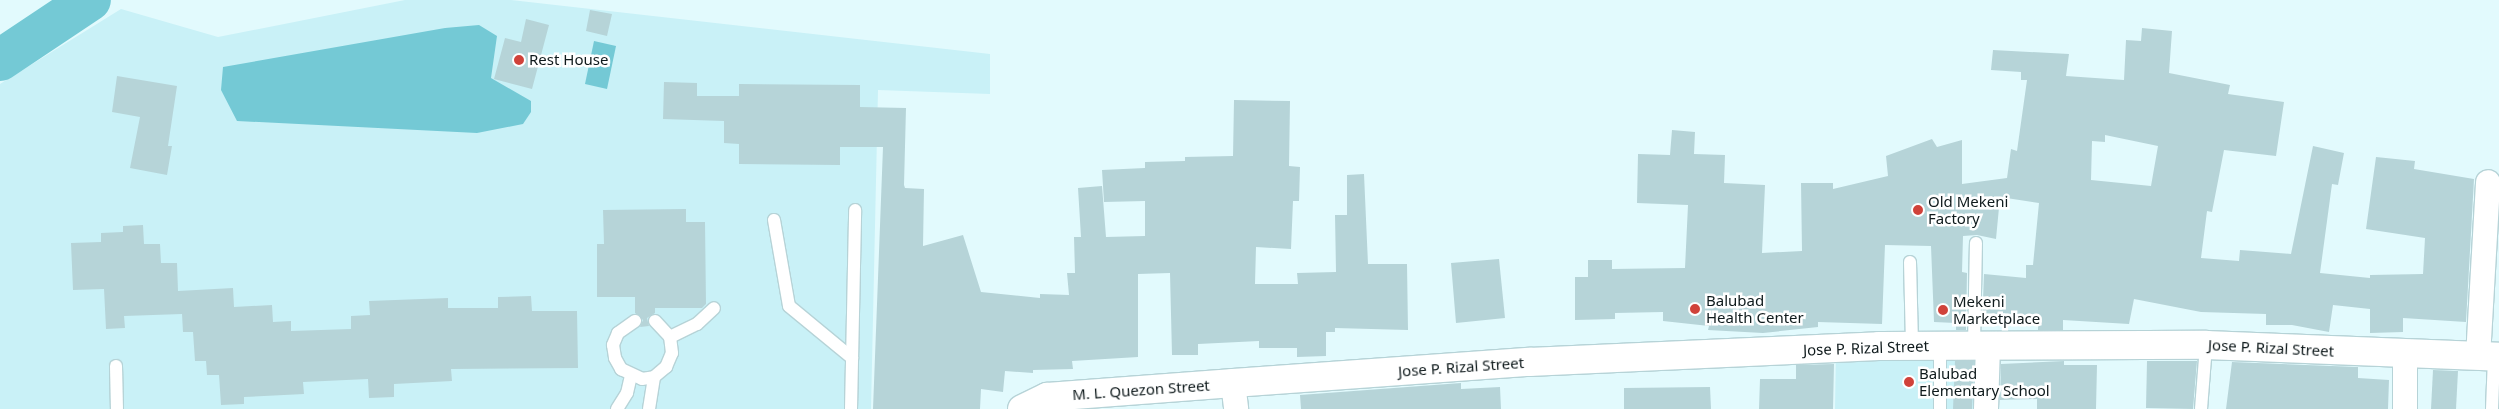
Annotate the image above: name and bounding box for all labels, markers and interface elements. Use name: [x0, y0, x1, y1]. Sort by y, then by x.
place label: Rest House: [529, 51, 608, 69]
marker: Rest House: [513, 54, 525, 66]
place label: Old Mekeni Factory: [1928, 192, 2008, 227]
marker: Old Mekeni Factory: [1912, 204, 1924, 216]
place label: Balubad Health Center: [1706, 291, 1804, 326]
place label: Mekeni Marketplace: [1953, 292, 2040, 327]
marker: Balubad Health Center: [1688, 302, 1702, 316]
marker: Mekeni Marketplace: [1937, 304, 1949, 316]
street label: Jose P. Rizal Street: [2208, 336, 2334, 360]
street label: Jose P. Rizal Street: [1803, 337, 1929, 359]
street label: Jose P. Rizal Street: [1397, 354, 1525, 380]
place label: Balubad Elementary School: [1919, 364, 2050, 399]
street label: M. L. Quezon Street: [1072, 376, 1210, 404]
marker: Balubad Elementary School: [1903, 376, 1915, 388]

